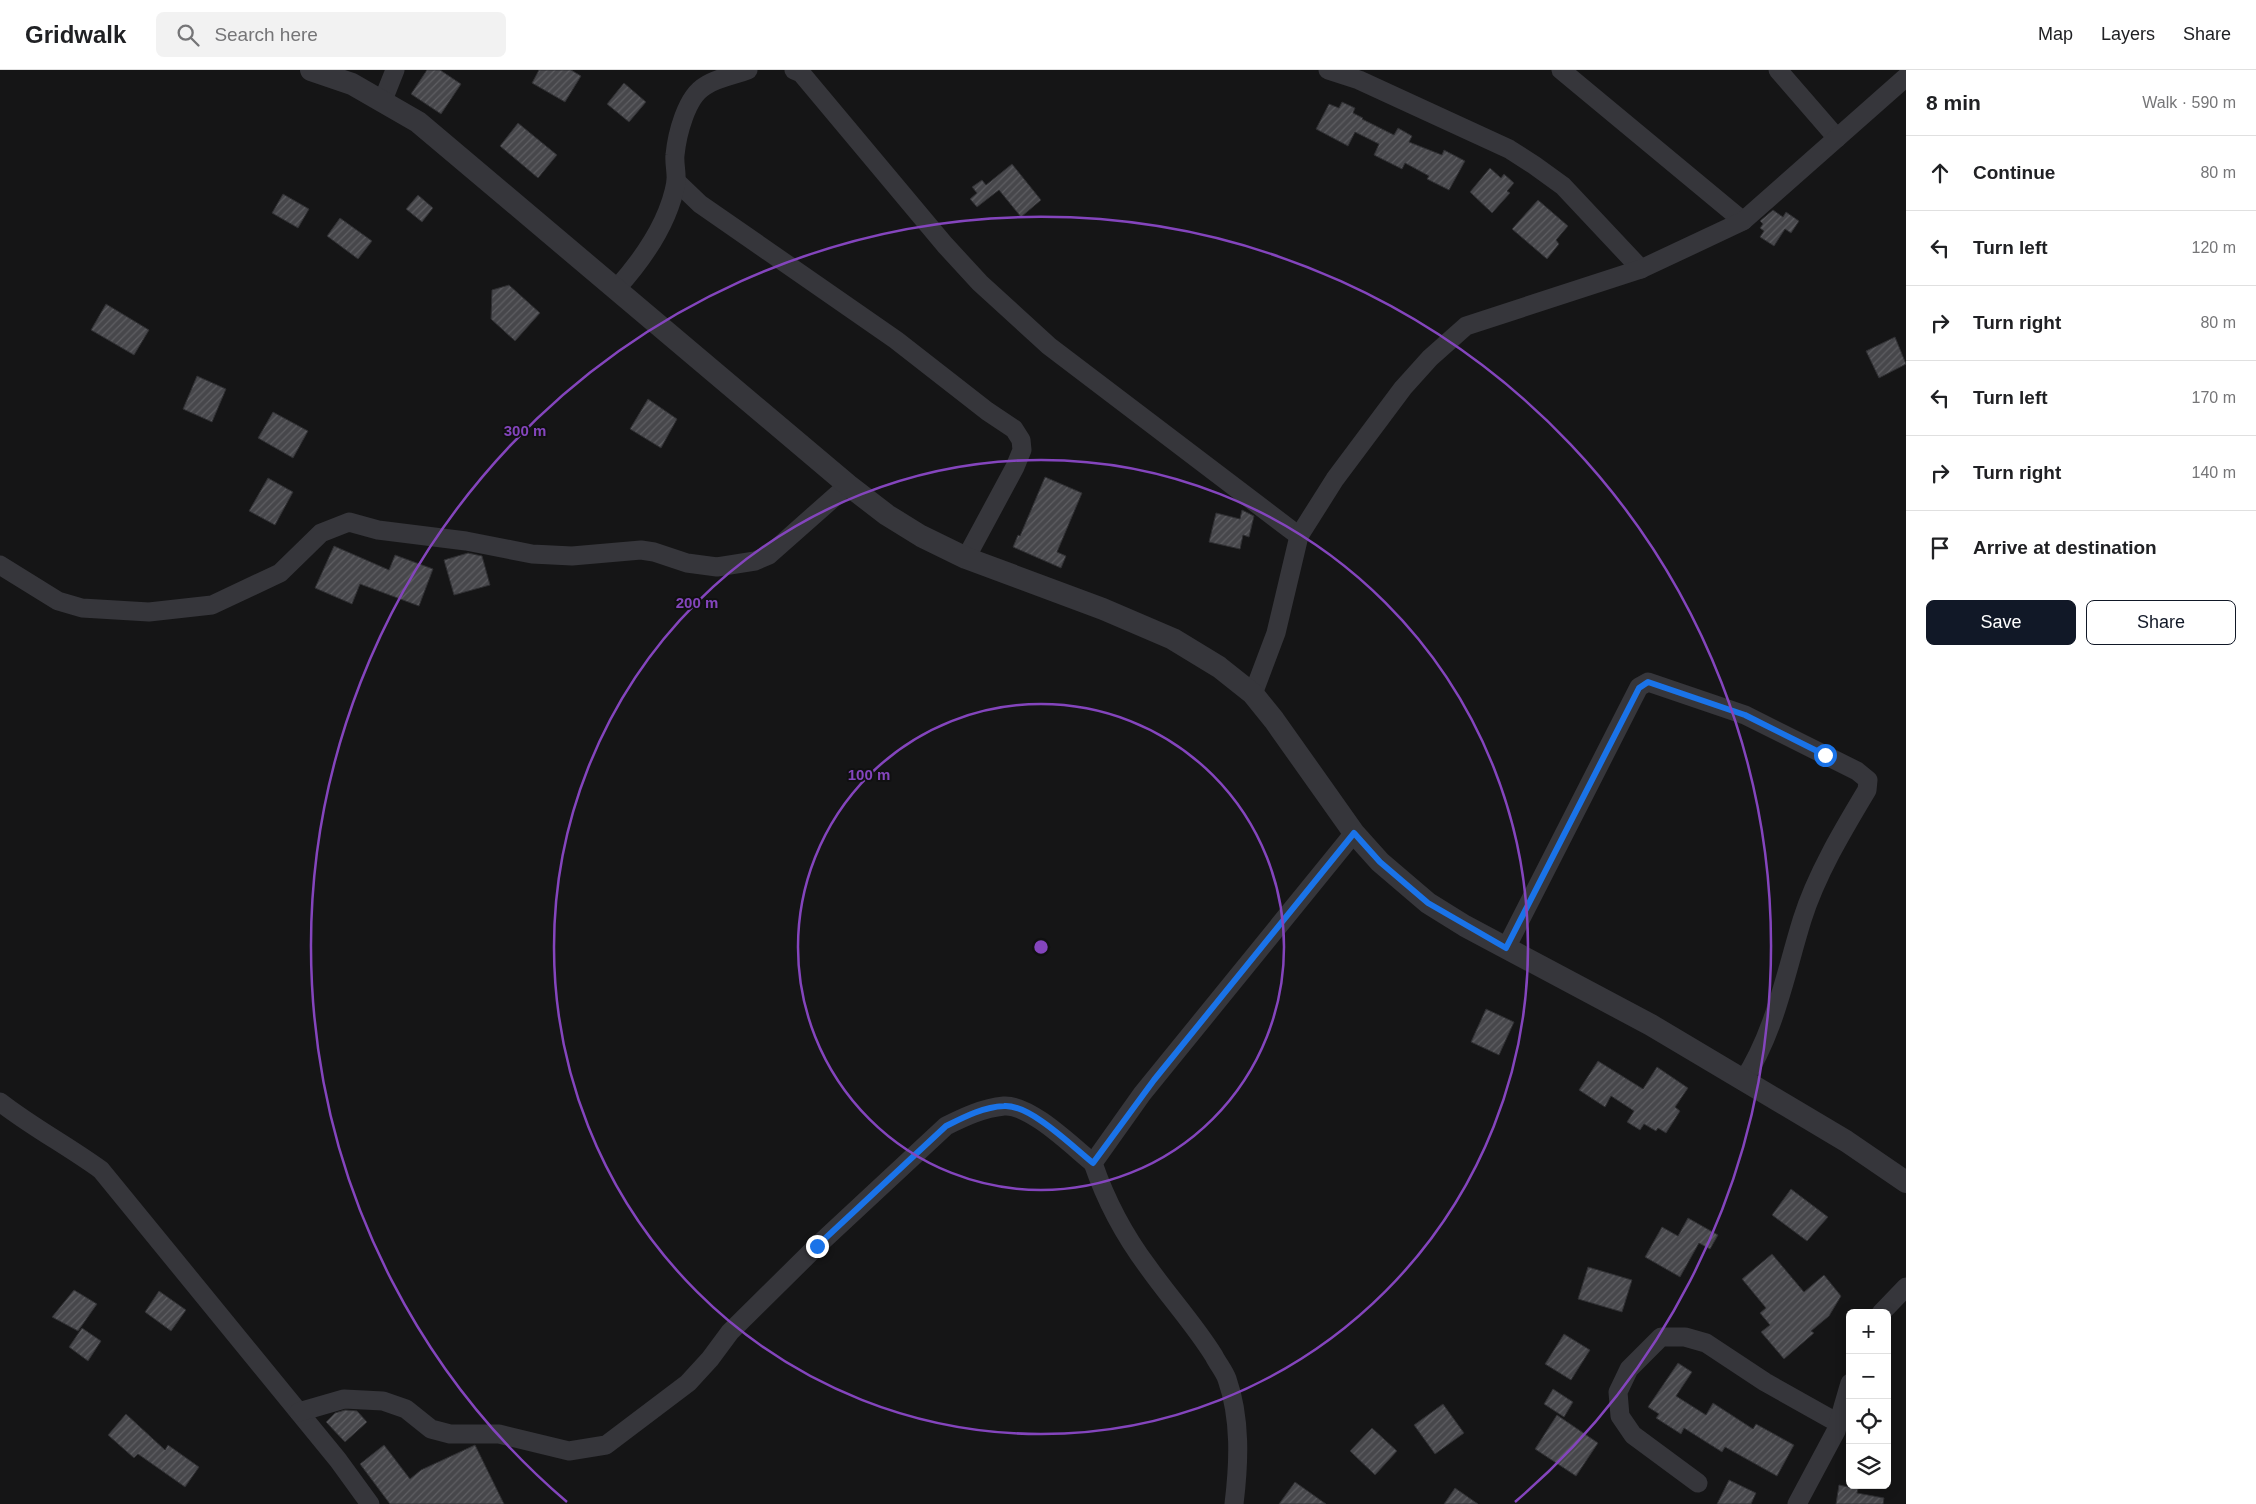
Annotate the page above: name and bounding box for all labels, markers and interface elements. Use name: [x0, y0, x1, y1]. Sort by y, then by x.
search box: [156, 12, 506, 57]
text: Gridwalk: [25, 21, 126, 48]
icon: search: [174, 21, 202, 49]
text: Search here: [214, 24, 318, 45]
text: Map: [2038, 24, 2073, 44]
text: Layers: [2101, 24, 2155, 44]
text: Share: [2183, 24, 2231, 44]
text: 8 min: [1926, 91, 1981, 114]
text: Walk · 590 m: [2142, 94, 2236, 111]
icon: ahead: [1926, 159, 1954, 187]
text: Continue: [1973, 162, 2055, 183]
text: 80 m: [2200, 164, 2236, 181]
icon: left: [1926, 234, 1954, 262]
text: Turn left: [1973, 237, 2048, 258]
text: 120 m: [2192, 239, 2236, 256]
icon: right: [1926, 309, 1954, 337]
text: Turn right: [1973, 312, 2061, 333]
text: 80 m: [2200, 314, 2236, 331]
icon: left: [1926, 384, 1954, 412]
text: Turn left: [1973, 387, 2048, 408]
text: 170 m: [2192, 389, 2236, 406]
text: 300 m: [504, 422, 546, 439]
icon: right: [1926, 459, 1954, 487]
text: Turn right: [1973, 462, 2061, 483]
text: 140 m: [2192, 464, 2236, 481]
icon: arrive: [1926, 534, 1954, 562]
text: Arrive at destination: [1973, 537, 2157, 558]
text: 200 m: [676, 594, 718, 611]
button: Save: [1926, 600, 2076, 645]
button: Share: [2086, 600, 2236, 645]
route start: [1814, 744, 1837, 767]
text: 100 m: [848, 766, 890, 783]
centre of rings: [1032, 938, 1050, 956]
route end: [806, 1235, 829, 1258]
map controls: [1846, 1309, 1891, 1489]
button: +: [1846, 1309, 1891, 1354]
button: −: [1846, 1354, 1891, 1399]
button: locate: [1846, 1399, 1891, 1444]
button: layers: [1846, 1444, 1891, 1489]

